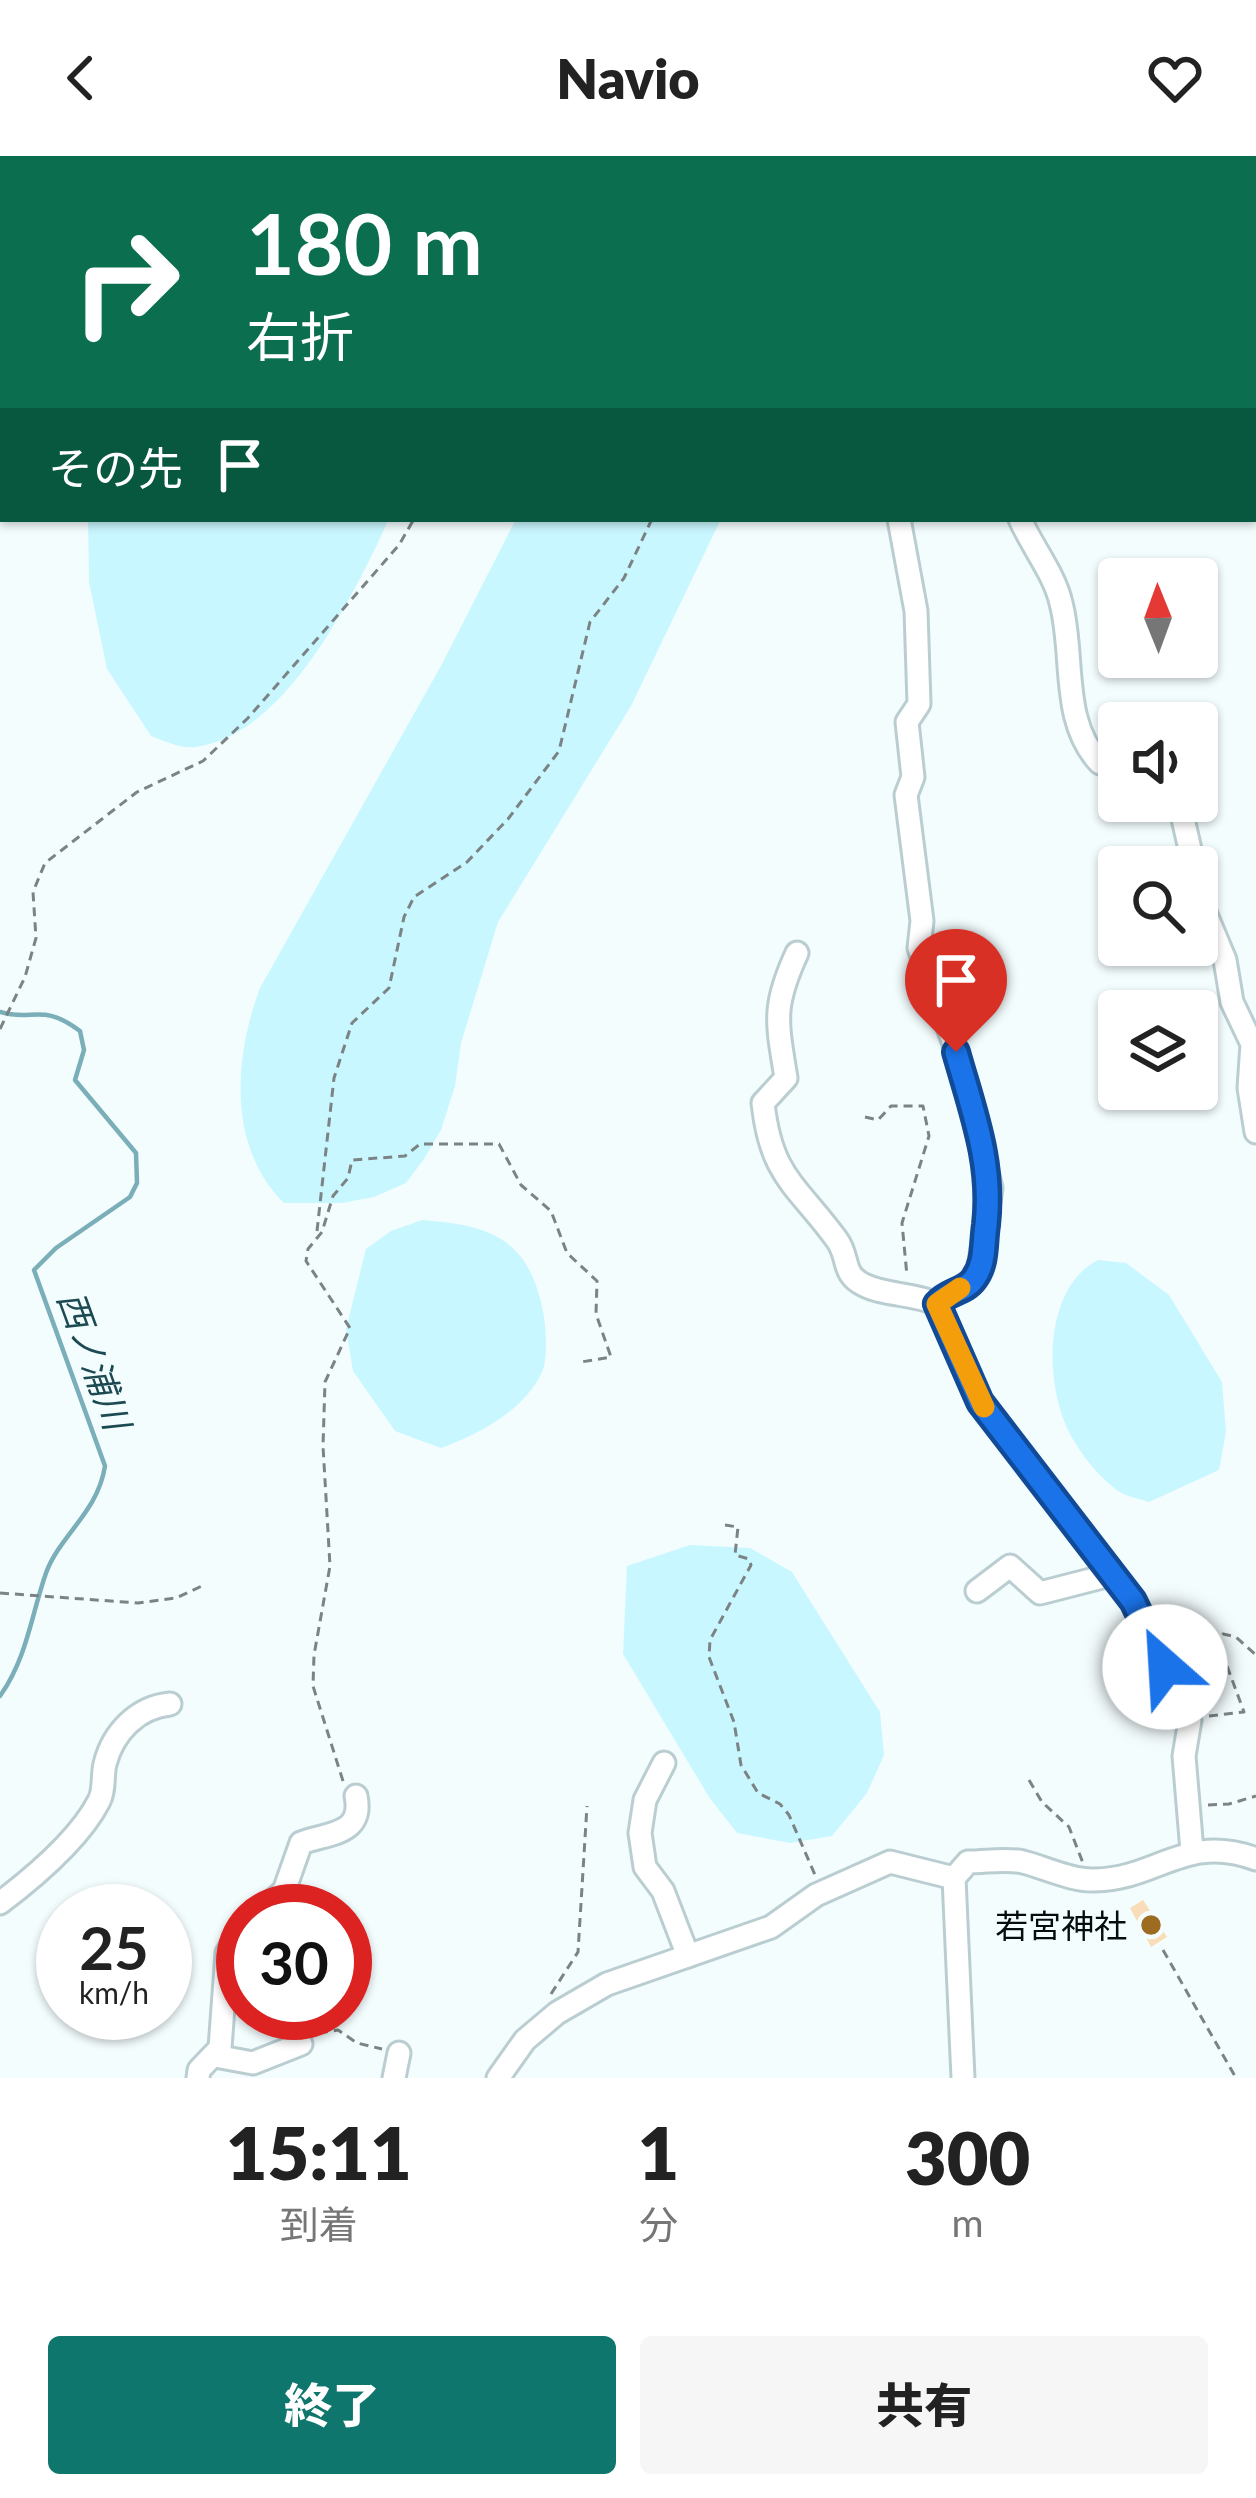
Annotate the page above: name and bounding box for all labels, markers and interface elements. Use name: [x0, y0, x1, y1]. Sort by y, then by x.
icon: back: [48, 45, 114, 111]
icon: heart: [1142, 45, 1208, 111]
text: Navio: [556, 46, 700, 111]
text: 180 m: [246, 192, 483, 293]
icon: right: [48, 204, 204, 360]
text: 右折: [246, 304, 354, 369]
icon: arrive: [207, 432, 273, 498]
text: その先: [48, 441, 183, 495]
north arrow: [1098, 558, 1218, 678]
map controls: [1098, 558, 1218, 1110]
button: sound: [1098, 702, 1218, 822]
button: search: [1098, 846, 1218, 966]
pin: [905, 929, 1007, 1052]
icon: arrive: [923, 947, 989, 1013]
button: layers: [1098, 990, 1218, 1110]
water label: 西ノ浦川: [50, 1285, 142, 1439]
position arrow: [1102, 1604, 1228, 1730]
speed limit sign: 30: [216, 1884, 372, 2040]
place label: 若宮神社: [995, 1905, 1127, 1945]
text: 25: [79, 1911, 149, 1983]
marker: 若宮神社: [1138, 1912, 1164, 1938]
text: km/h: [79, 1974, 149, 2010]
text: 15:11: [226, 2109, 412, 2195]
text: 1: [638, 2109, 679, 2195]
text: 300: [905, 2114, 1030, 2200]
text: m: [952, 2199, 984, 2245]
text: 到着: [280, 2201, 358, 2247]
text: 分: [639, 2201, 678, 2247]
button: 終了: [48, 2336, 616, 2474]
button: 共有: [640, 2336, 1208, 2474]

